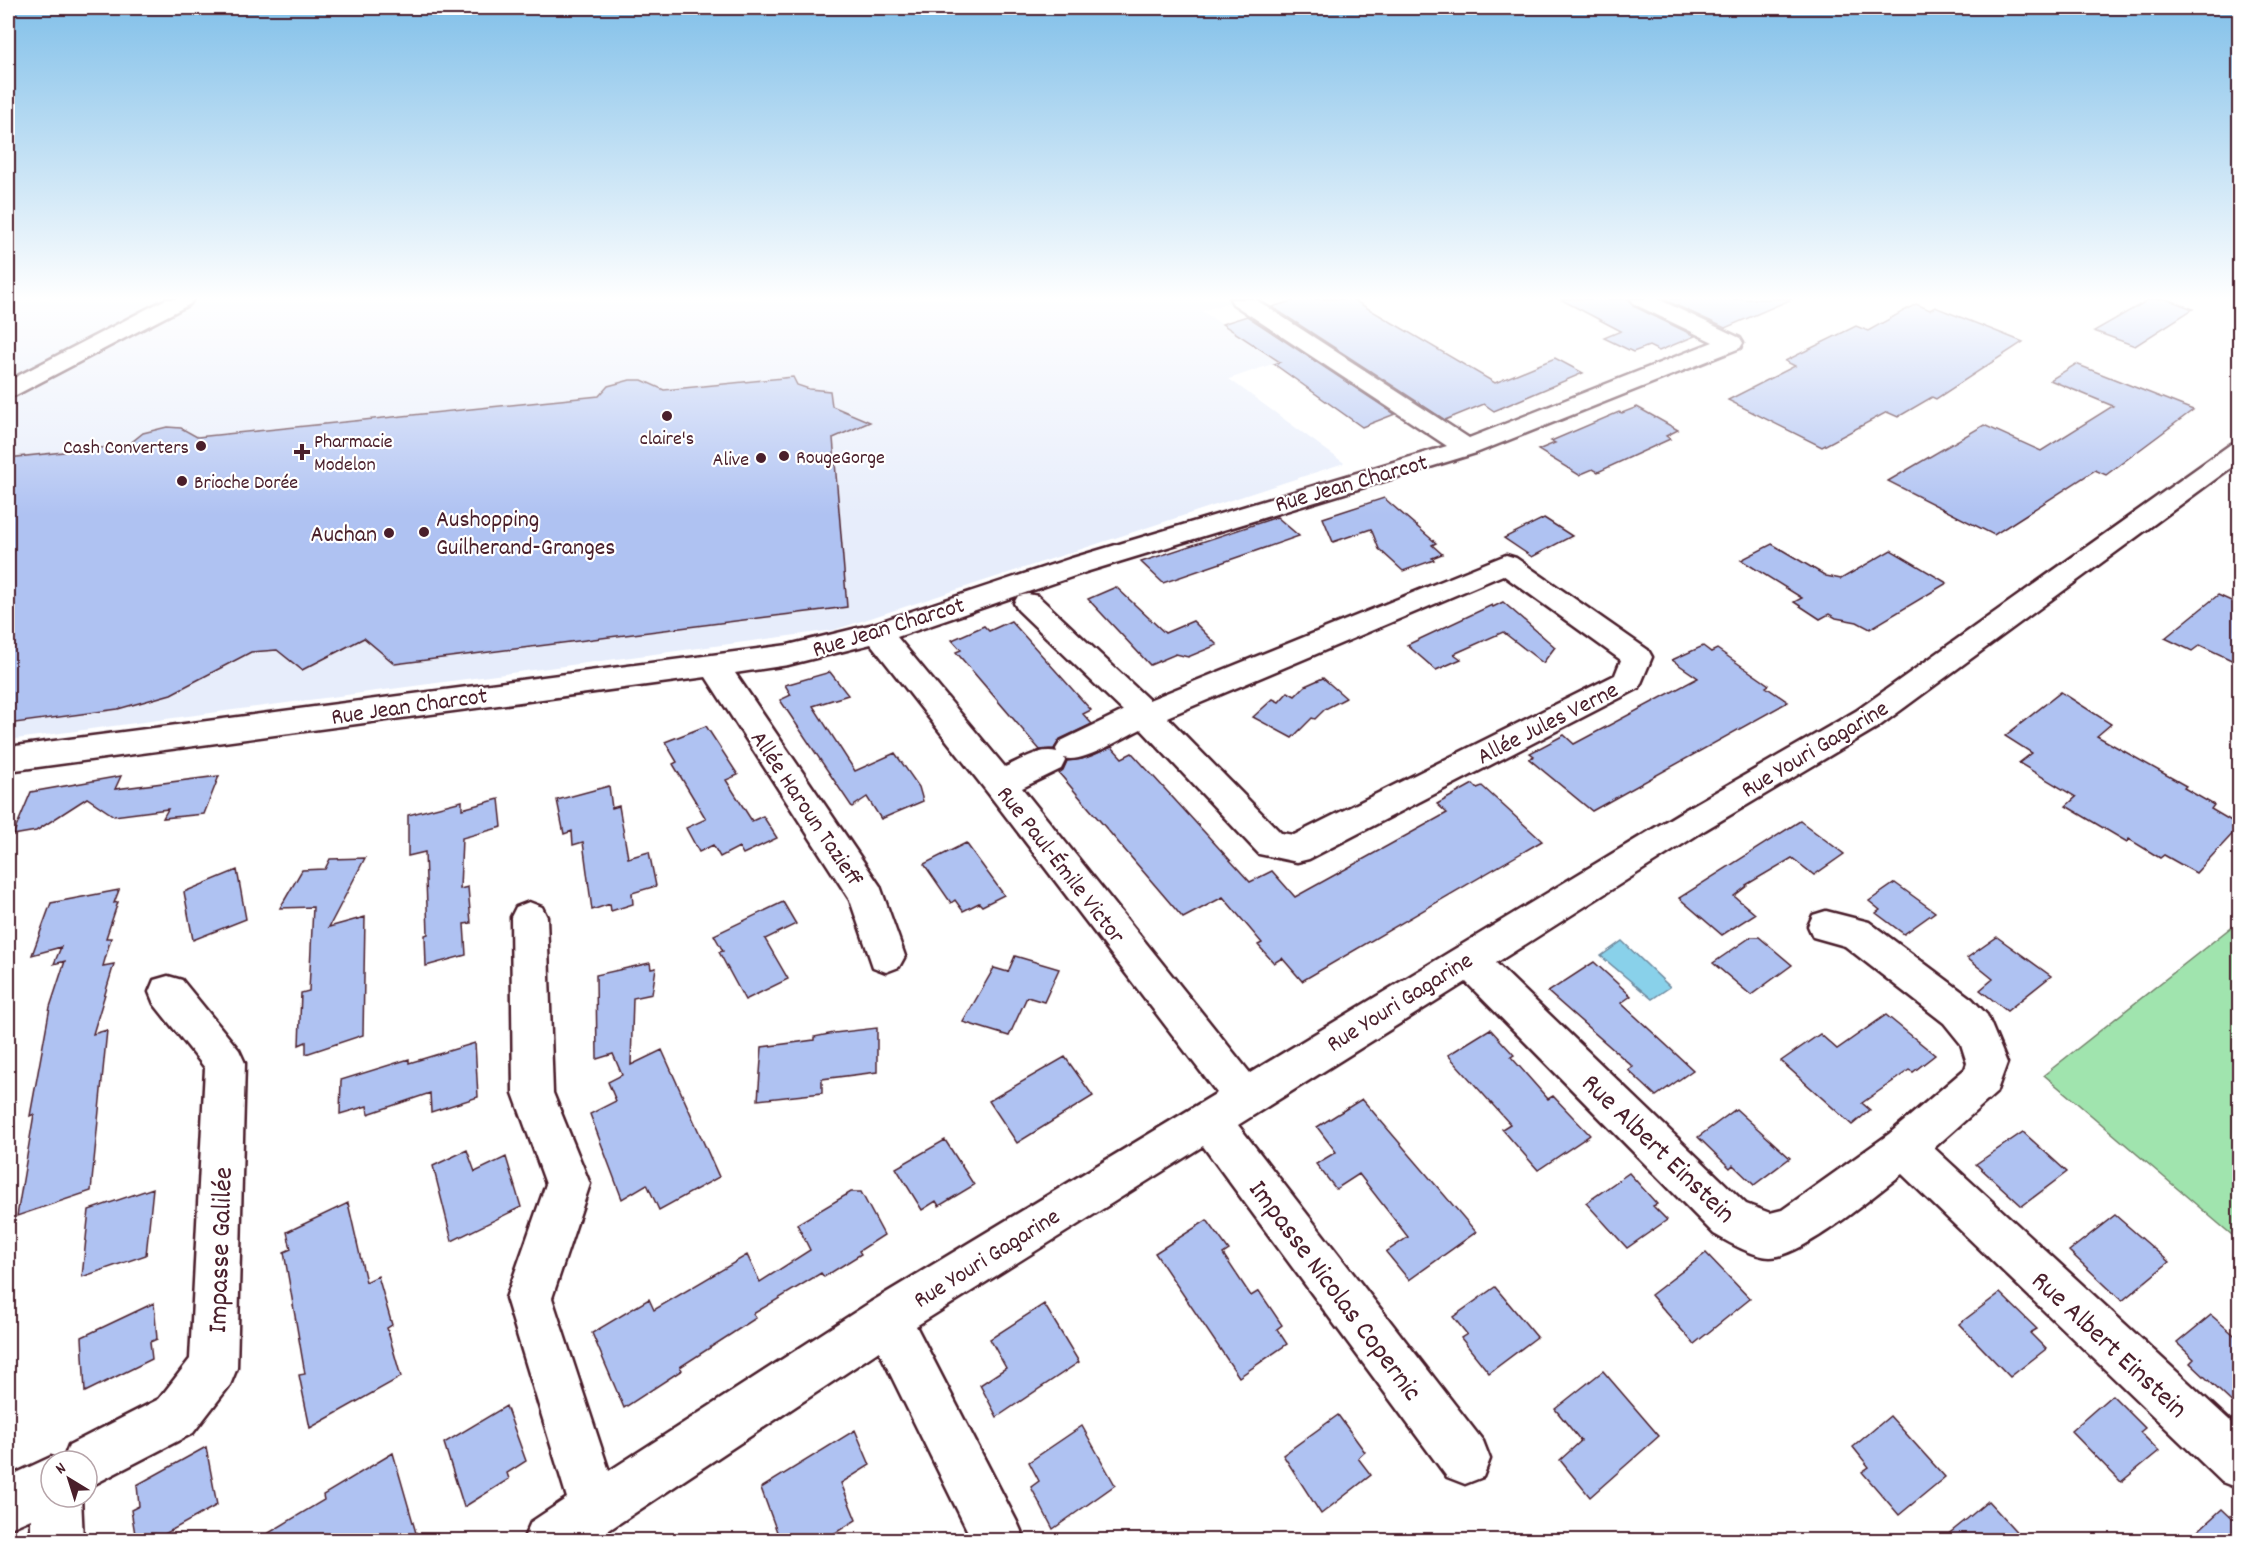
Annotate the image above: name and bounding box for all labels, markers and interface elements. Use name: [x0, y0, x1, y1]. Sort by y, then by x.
marker: claire's: [660, 409, 674, 423]
place label: claire's: [640, 426, 694, 454]
place label: Pharmacie Modelon: [314, 429, 393, 480]
place label: Cash Converters: [63, 435, 189, 463]
marker: Cash Converters: [194, 439, 208, 453]
marker: Pharmacie Modelon: [295, 445, 309, 459]
place label: RougeGorge: [796, 445, 885, 473]
place label: Alive: [713, 447, 749, 475]
street label: Rue Jean Charcot: [1271, 447, 1432, 523]
marker: RougeGorge: [777, 449, 791, 463]
marker: Alive: [754, 451, 768, 465]
place label: Brioche Dorée: [194, 470, 298, 498]
marker: Brioche Dorée: [175, 474, 189, 488]
place label: Aushopping Guilherand-Granges: [436, 504, 615, 566]
place label: Auchan: [311, 519, 377, 553]
marker: Aushopping Guilherand-Granges: [417, 525, 431, 539]
marker: Auchan: [382, 526, 396, 540]
street label: Rue Jean Charcot: [809, 590, 969, 668]
street label: Allée Jules Verne: [1472, 674, 1625, 775]
street label: Rue Jean Charcot: [329, 680, 490, 736]
street label: Rue Youri Gagarine: [1735, 693, 1896, 808]
street label: Allée Haroun Tazieff: [740, 725, 871, 895]
street label: Rue Paul-Émile Victor: [987, 780, 1132, 952]
street label: Rue Youri Gagarine: [1321, 945, 1480, 1062]
street label: Rue Albert Einstein: [1570, 1066, 1743, 1235]
street label: Impasse Galilée: [200, 1166, 246, 1334]
street label: Impasse Nicolas Copernic: [1236, 1173, 1430, 1411]
street label: Rue Youri Gagarine: [908, 1201, 1067, 1318]
street label: Rue Albert Einstein: [2020, 1263, 2195, 1430]
north arrow: [39, 1449, 99, 1509]
text: N: [51, 1458, 72, 1481]

